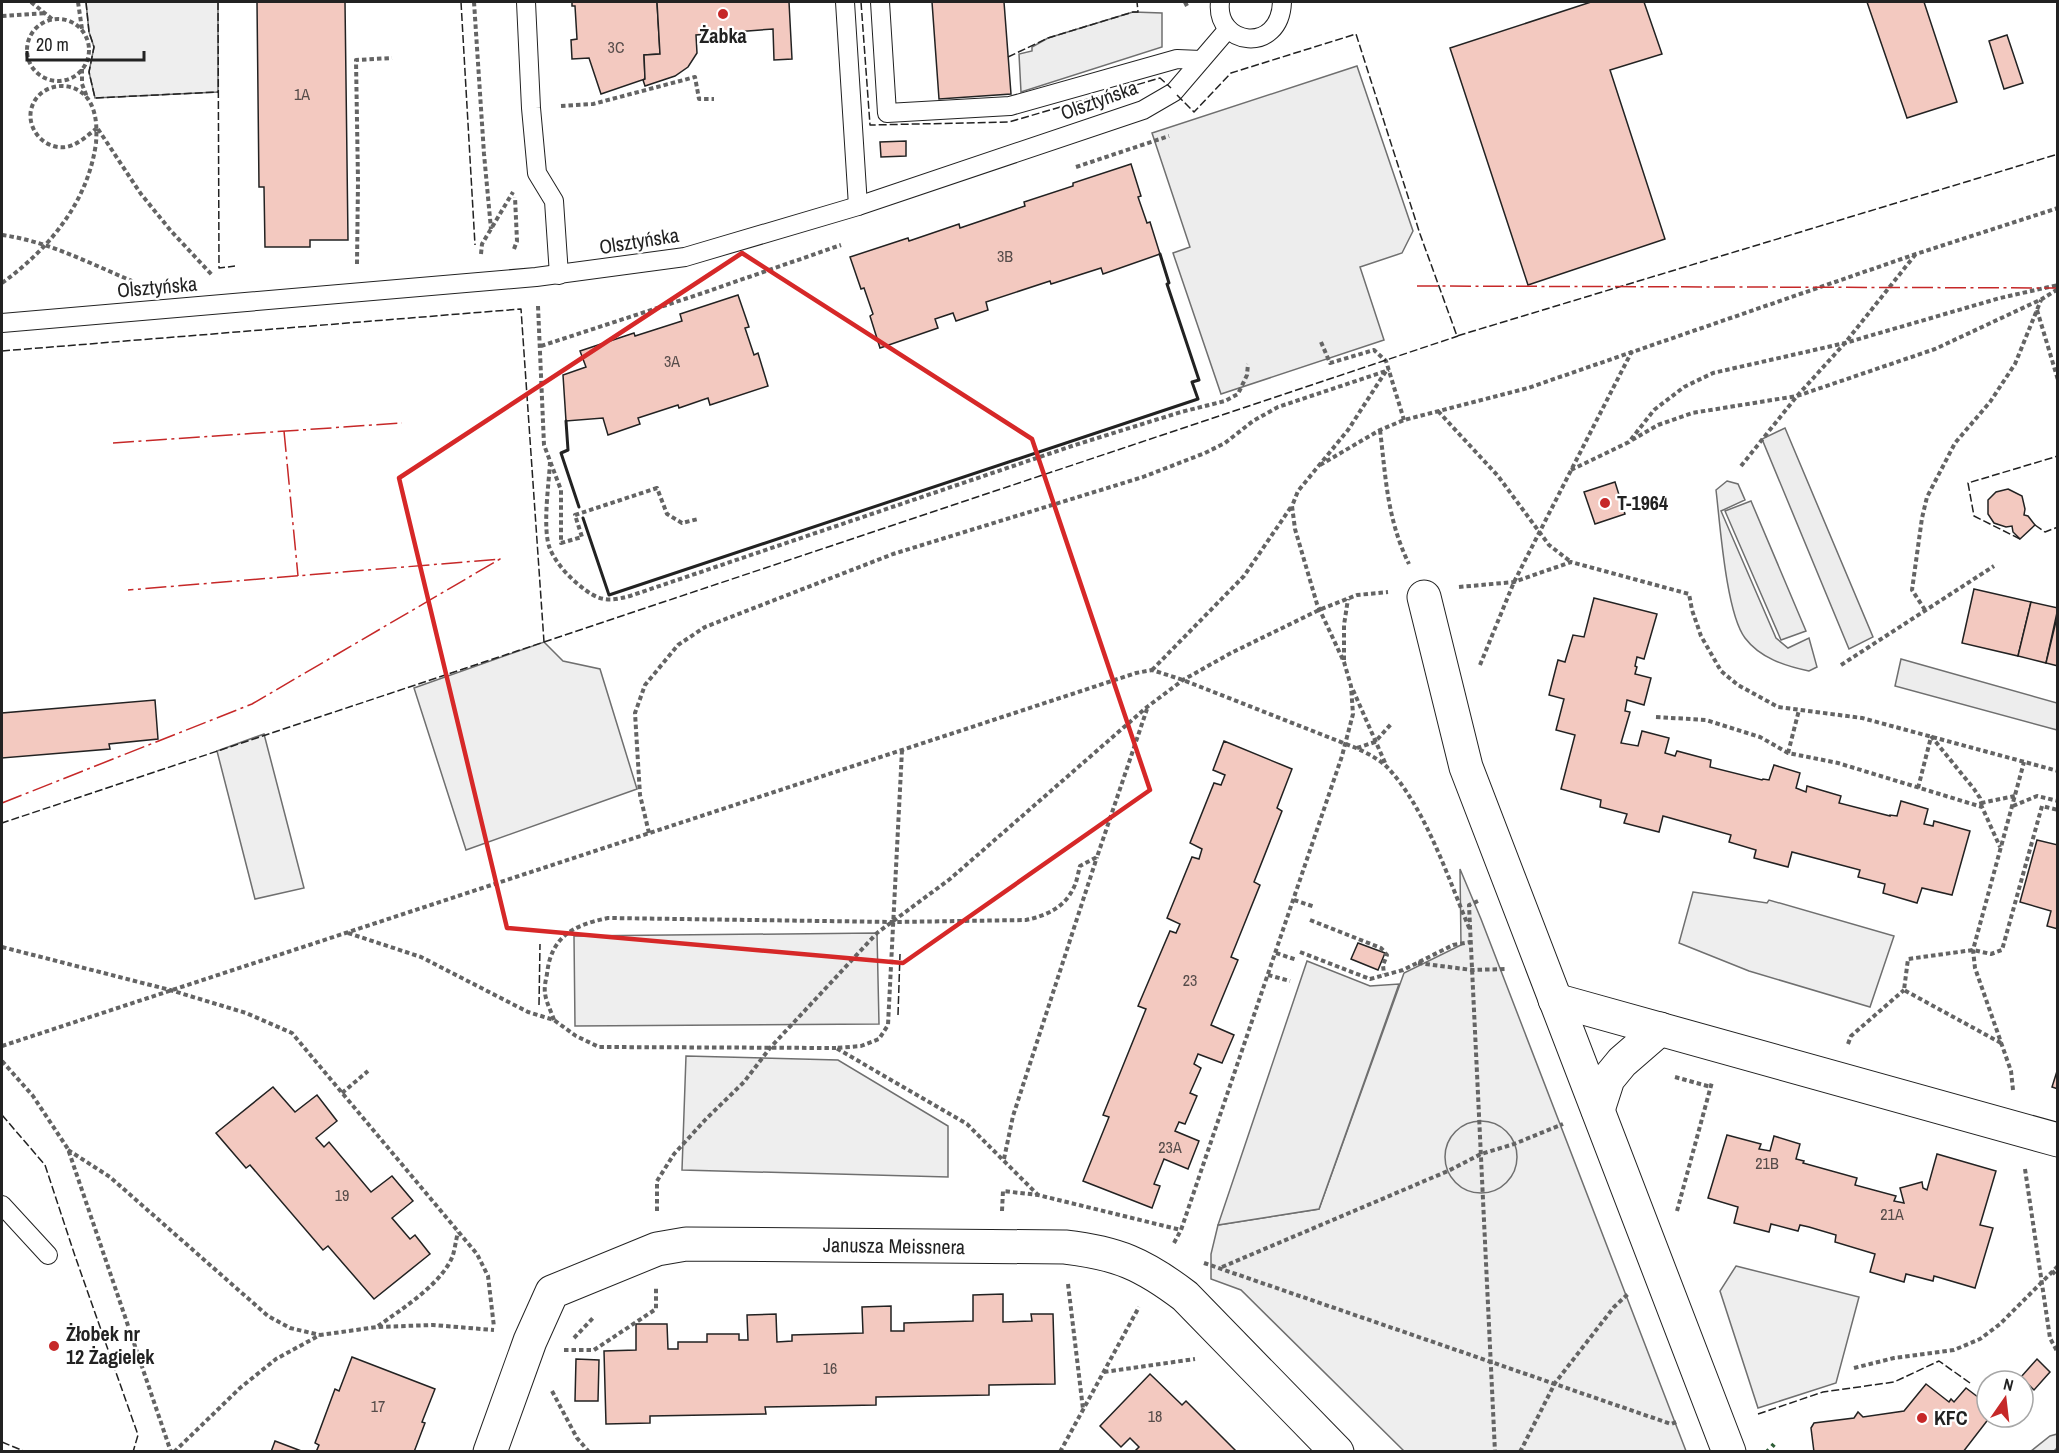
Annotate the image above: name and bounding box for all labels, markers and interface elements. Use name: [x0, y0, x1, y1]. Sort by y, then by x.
marker: Żabka: [716, 7, 730, 21]
place label: Żabka: [699, 22, 747, 49]
scale bar: [27, 24, 144, 62]
text: 20 m: [36, 32, 69, 57]
house number: 3C: [608, 36, 624, 58]
street label: Olsztyńska: [1057, 73, 1141, 126]
house number: 1A: [294, 83, 310, 105]
street label: Olsztyńska: [597, 221, 681, 260]
house number: 3B: [997, 245, 1013, 267]
street label: Olsztyńska: [116, 270, 198, 303]
house number: 3A: [664, 350, 680, 372]
place label: T-1964: [1617, 489, 1668, 516]
marker: T-1964: [1598, 496, 1612, 510]
house number: 23: [1183, 969, 1197, 991]
house number: 23A: [1158, 1136, 1182, 1158]
house number: 21B: [1755, 1152, 1779, 1174]
house number: 19: [335, 1184, 349, 1206]
house number: 21A: [1880, 1203, 1904, 1225]
street label: Janusza Meissnera: [823, 1231, 965, 1260]
place label: Żłobek nr 12 Żagielek: [66, 1320, 155, 1370]
marker: Żłobek nr 12 Żagielek: [47, 1339, 61, 1353]
house number: 16: [823, 1357, 837, 1379]
north arrow: [1975, 1369, 2035, 1429]
text: N: [2001, 1373, 2016, 1396]
house number: 17: [371, 1395, 385, 1417]
place label: KFC: [1934, 1404, 1968, 1431]
house number: 18: [1148, 1405, 1162, 1427]
marker: KFC: [1915, 1411, 1929, 1425]

